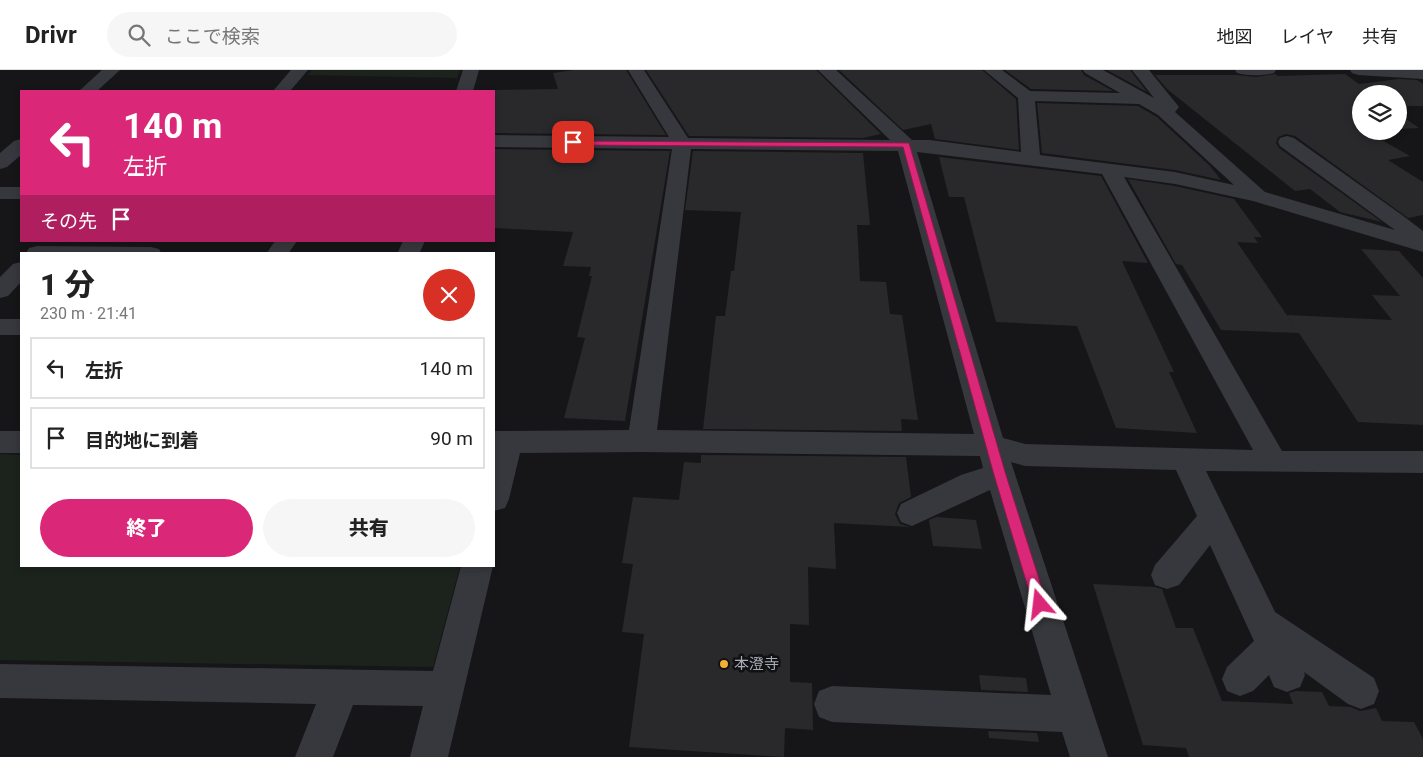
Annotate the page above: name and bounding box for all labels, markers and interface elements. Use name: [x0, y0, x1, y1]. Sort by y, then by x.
search box: [107, 12, 457, 57]
text: Drivr: [25, 21, 77, 49]
icon: search: [125, 21, 153, 49]
text: ここで検索: [165, 25, 260, 48]
text: 地図: [1217, 26, 1253, 47]
text: レイヤ: [1281, 26, 1334, 47]
text: 共有: [1362, 26, 1398, 47]
map controls: [1352, 85, 1407, 140]
button: layers: [1352, 85, 1407, 140]
text: 140 m: [123, 106, 222, 147]
icon: left: [40, 110, 105, 175]
pin: [552, 121, 594, 163]
icon: arrive: [559, 128, 587, 156]
text: 左折: [123, 154, 167, 179]
icon: arrive: [107, 205, 135, 233]
text: その先: [40, 210, 97, 233]
text: 1 分: [40, 267, 95, 302]
button: close: [423, 269, 475, 321]
text: 230 m · 21:41: [40, 304, 137, 323]
icon: left: [42, 354, 70, 382]
text: 140 m: [420, 357, 473, 380]
text: 左折: [85, 359, 123, 382]
icon: arrive: [42, 424, 70, 452]
text: 90 m: [430, 427, 473, 450]
text: 目的地に到着: [85, 429, 199, 452]
button: 終了: [40, 499, 253, 557]
button: 共有: [263, 499, 475, 557]
position arrow: [1013, 577, 1065, 629]
place label: 本澄寺: [734, 655, 779, 673]
marker: 本澄寺: [718, 658, 730, 670]

